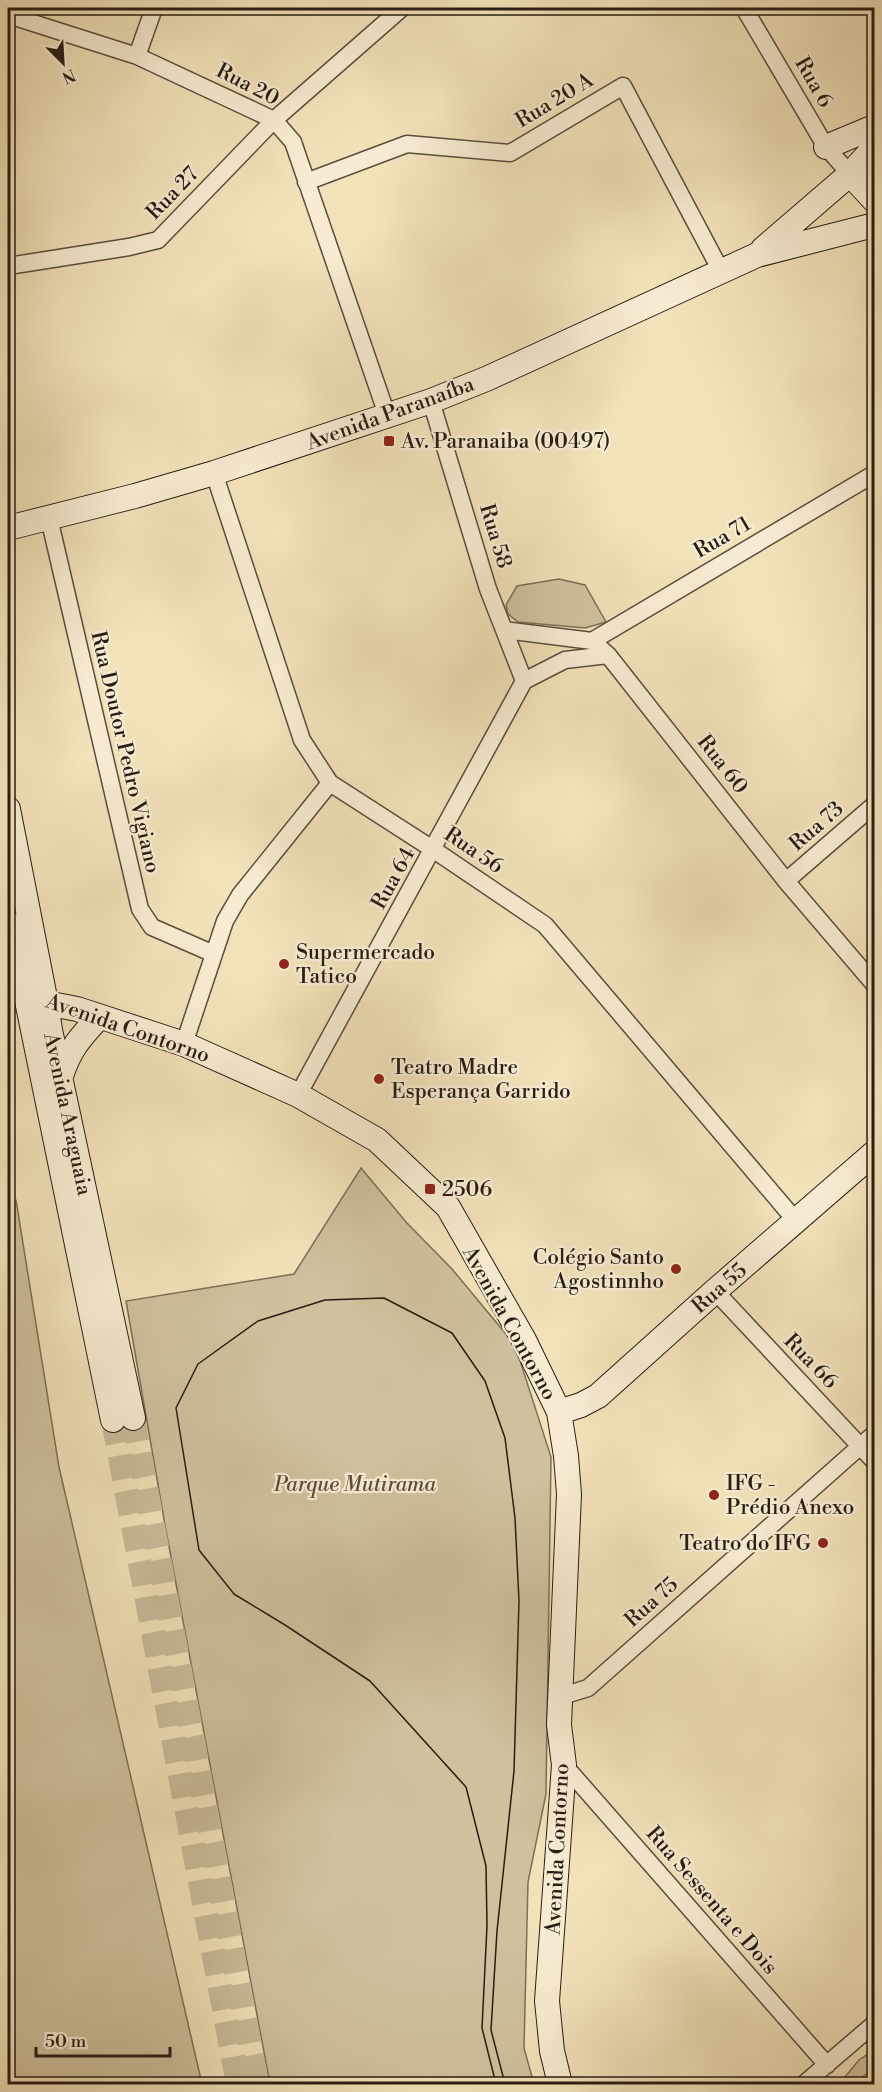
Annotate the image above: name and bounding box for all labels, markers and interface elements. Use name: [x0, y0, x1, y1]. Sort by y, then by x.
north arrow: [33, 33, 93, 93]
street label: Rua 6: [788, 53, 838, 113]
street label: Rua 20: [212, 58, 283, 112]
text: N: [59, 64, 79, 88]
street label: Rua 20 A: [511, 67, 599, 134]
street label: Rua 27: [141, 161, 205, 226]
street label: Avenida Paranaíba: [302, 371, 478, 457]
place label: Av. Paranaiba (00497): [400, 429, 610, 455]
marker: Av. Paranaiba (00497): [382, 434, 396, 448]
street label: Rua 58: [473, 501, 517, 572]
street label: Rua 71: [689, 511, 756, 565]
street label: Rua Doutor Pedro Vigiano: [84, 629, 166, 876]
street label: Rua 60: [691, 730, 753, 799]
street label: Rua 73: [784, 796, 849, 857]
street label: Rua 56: [439, 822, 508, 880]
street label: Rua 64: [366, 843, 422, 914]
place label: Supermercado Tatico: [296, 940, 435, 990]
marker: Supermercado Tatico: [277, 957, 291, 971]
street label: Avenida Contorno: [41, 988, 213, 1069]
street label: Avenida Araguaia: [37, 1030, 97, 1198]
place label: Teatro Madre Esperança Garrido: [391, 1055, 571, 1105]
marker: Teatro Madre Esperança Garrido: [372, 1072, 386, 1086]
place label: 2506: [442, 1177, 492, 1203]
marker: 2506: [423, 1182, 437, 1196]
street label: Avenida Contorno: [456, 1241, 562, 1405]
place label: Colégio Santo Agostinnho: [533, 1245, 664, 1295]
street label: Rua 55: [687, 1258, 753, 1320]
marker: Colégio Santo Agostinnho: [669, 1262, 683, 1276]
street label: Rua 66: [778, 1329, 843, 1395]
place label: IFG - Prédio Anexo: [726, 1471, 854, 1521]
park label: Parque Mutirama: [273, 1472, 436, 1498]
marker: IFG - Prédio Anexo: [707, 1488, 721, 1502]
place label: Teatro do IFG: [679, 1531, 812, 1557]
marker: Teatro do IFG: [816, 1536, 830, 1550]
street label: Rua 75: [619, 1572, 684, 1634]
street label: Avenida Contorno: [540, 1763, 575, 1937]
street label: Rua Sessenta e Dois: [640, 1821, 783, 1980]
scale bar: [36, 2020, 170, 2058]
text: 50 m: [45, 2030, 87, 2053]

